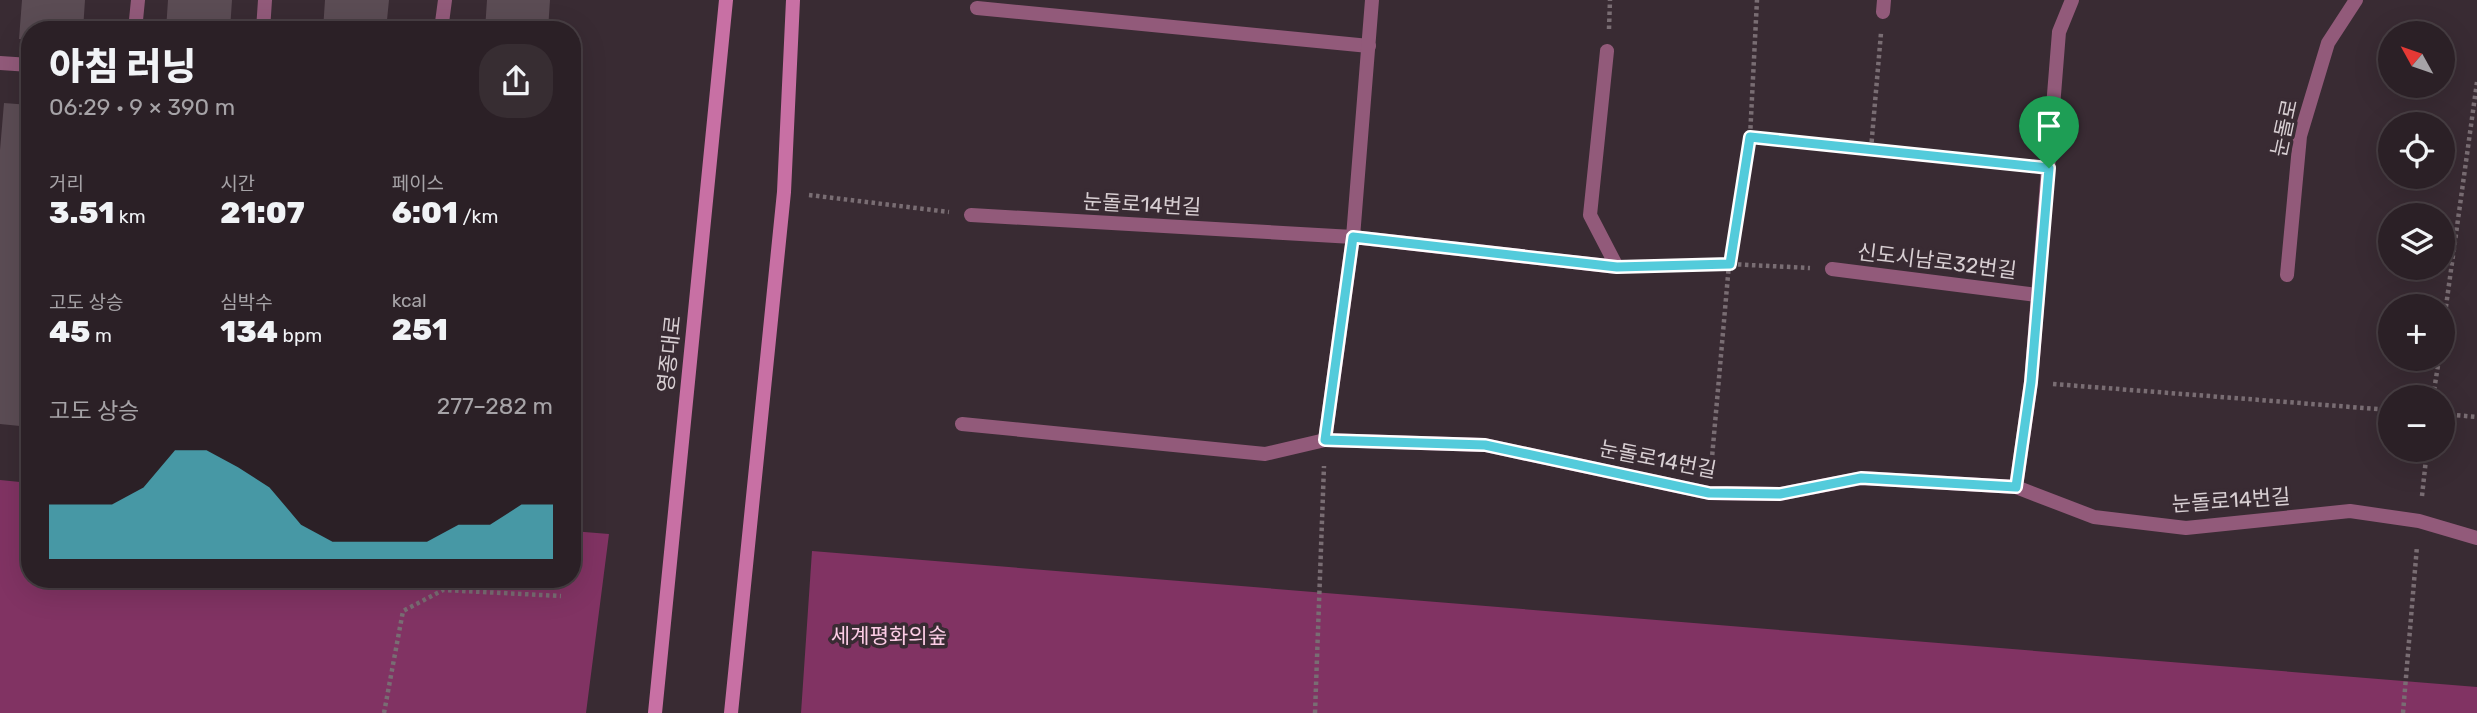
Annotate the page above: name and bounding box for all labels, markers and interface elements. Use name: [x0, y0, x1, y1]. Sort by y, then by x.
north arrow: [2378, 21, 2455, 98]
map controls: [2378, 21, 2455, 462]
text: 아침 러닝: [49, 44, 196, 90]
button: share: [479, 44, 553, 118]
text: 06:29 · 9 × 390 m: [49, 93, 235, 121]
pin: [2019, 96, 2079, 168]
street label: 눈돌로: [2266, 97, 2302, 159]
icon: arrive: [2030, 107, 2068, 145]
button: locate: [2378, 112, 2455, 189]
text: 거리: [49, 172, 84, 195]
text: 시간: [220, 172, 255, 195]
text: 페이스: [392, 172, 444, 195]
street label: 눈돌로14번길: [1082, 188, 1202, 220]
text: 3.51: [49, 195, 114, 231]
text: 21:07: [220, 195, 305, 231]
text: 6:01: [392, 195, 458, 231]
button: layers: [2378, 203, 2455, 280]
text: km: [114, 205, 146, 228]
text: /km: [458, 205, 498, 228]
street label: 신도시남로32번길: [1856, 239, 2018, 283]
text: kcal: [392, 289, 427, 312]
text: 고도 상승: [49, 291, 124, 314]
text: 심박수: [220, 291, 273, 314]
button: +: [2378, 294, 2455, 371]
text: 251: [392, 312, 448, 348]
text: 45: [49, 314, 90, 350]
text: 134: [220, 314, 278, 350]
street label: 영종대로: [653, 314, 685, 394]
text: m: [90, 324, 112, 347]
text: bpm: [278, 324, 322, 347]
button: −: [2378, 385, 2455, 462]
text: 277–282 m: [437, 392, 553, 420]
text: 고도 상승: [49, 397, 139, 425]
street label: 눈돌로14번길: [1597, 435, 1719, 483]
street label: 눈돌로14번길: [2171, 483, 2291, 517]
park label: 세계평화의숲: [831, 623, 947, 648]

